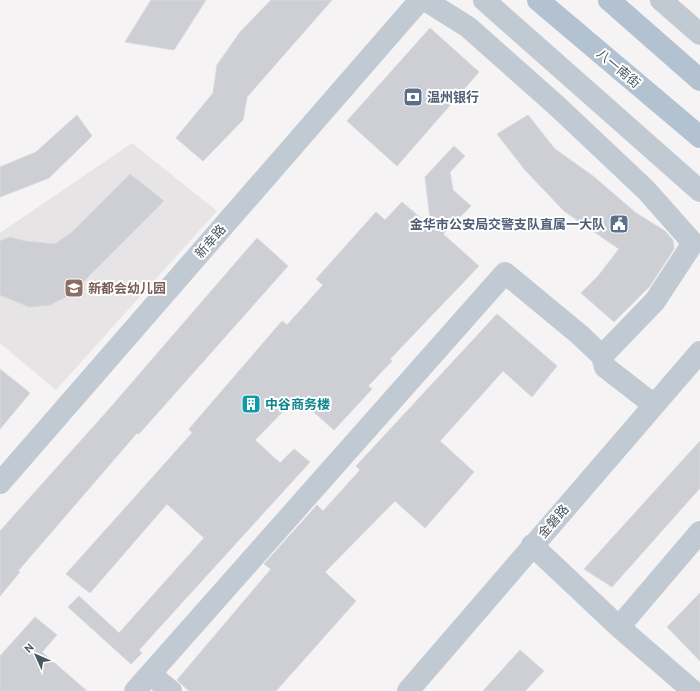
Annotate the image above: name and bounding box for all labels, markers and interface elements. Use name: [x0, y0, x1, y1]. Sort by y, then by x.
street label: 八一南街: [594, 45, 644, 91]
bank icon: 温州银行: [402, 86, 424, 108]
place label: 温州银行: [427, 89, 479, 105]
public building icon: 金华市公安局交警支队直属一大队: [608, 213, 630, 235]
place label: 金华市公安局交警支队直属一大队: [410, 216, 605, 232]
street label: 新幸路: [191, 221, 229, 261]
school or university icon: 新都会幼儿园: [63, 277, 85, 299]
place label: 新都会幼儿园: [88, 280, 166, 296]
building icon: 中谷商务楼: [240, 393, 262, 415]
place label: 中谷商务楼: [265, 396, 330, 412]
street label: 金磐路: [534, 501, 572, 541]
north arrow: [16, 635, 56, 675]
text: N: [21, 640, 37, 656]

